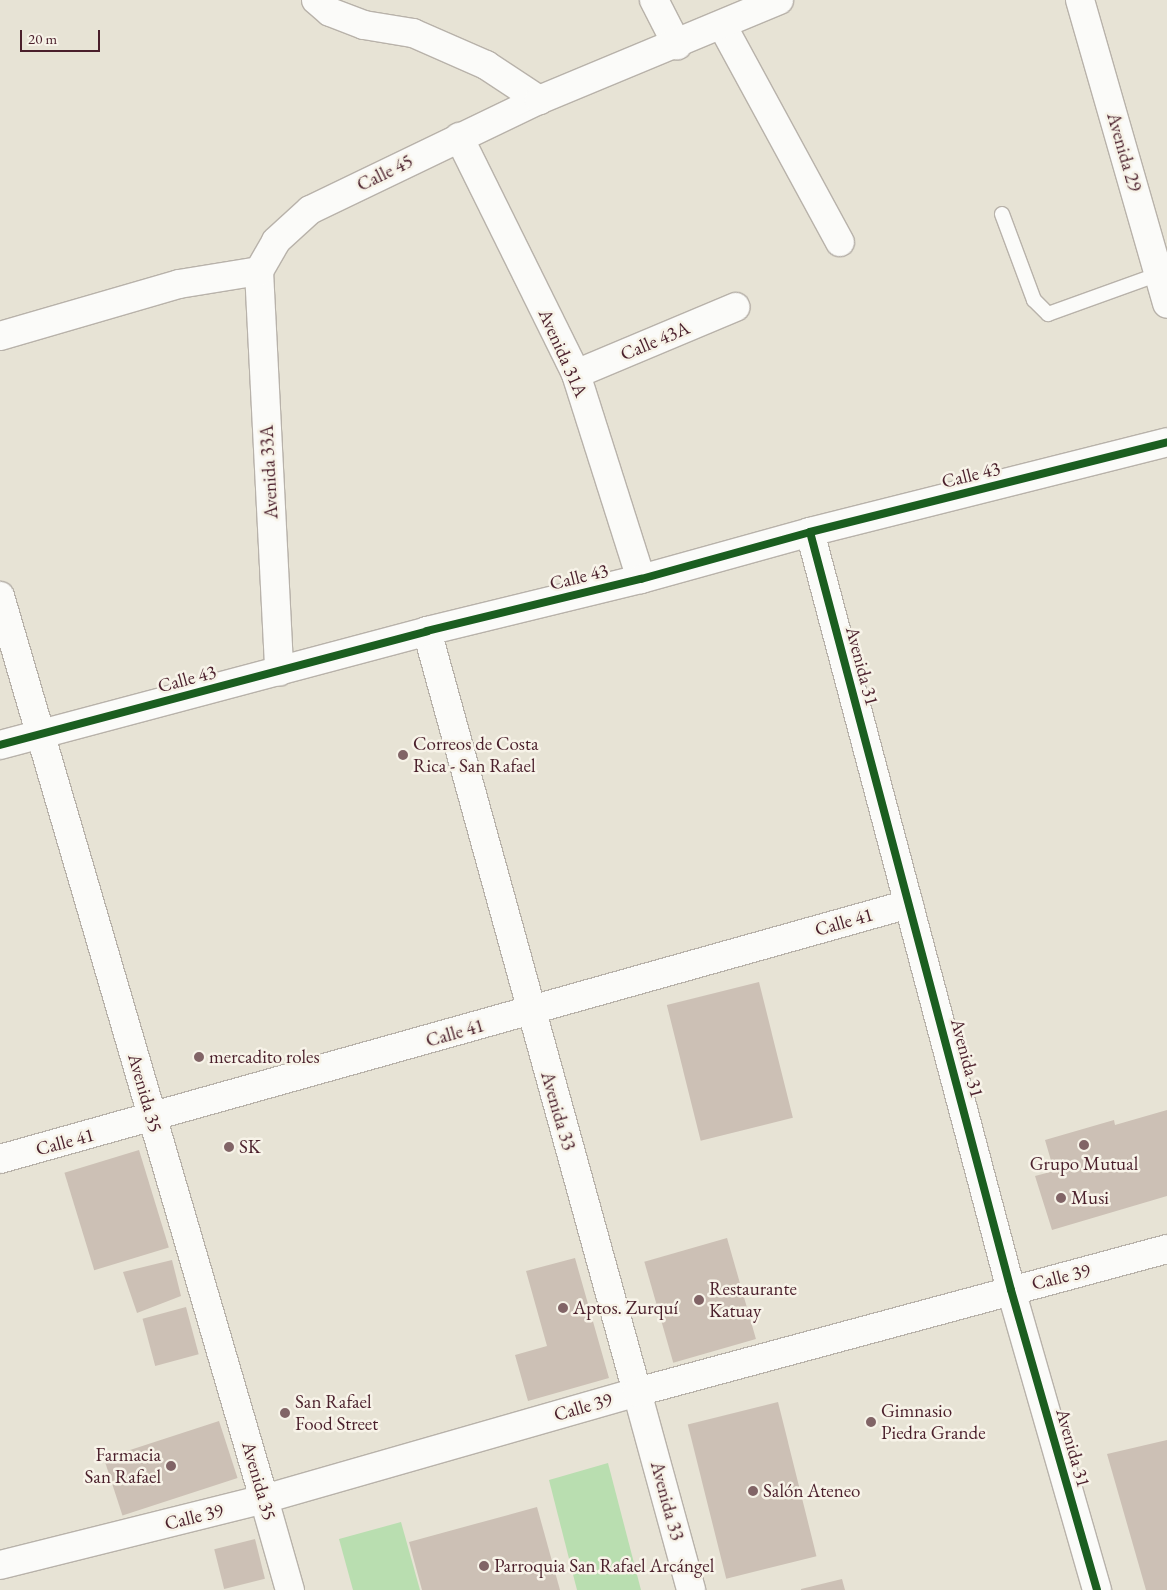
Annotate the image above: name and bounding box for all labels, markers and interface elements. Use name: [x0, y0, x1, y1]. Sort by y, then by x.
scale bar: [22, 20, 102, 52]
text: 20 m: [28, 29, 57, 48]
street label: Avenida 29: [1102, 110, 1146, 194]
street label: Calle 45: [353, 150, 417, 196]
street label: Avenida 31A: [533, 305, 593, 401]
street label: Calle 43A: [617, 316, 693, 366]
street label: Avenida 33A: [255, 424, 283, 520]
street label: Calle 43: [939, 457, 1003, 493]
street label: Calle 43: [547, 559, 611, 595]
street label: Avenida 31: [841, 624, 883, 708]
street label: Calle 43: [155, 660, 219, 698]
place label: Correos de Costa Rica - San Rafael: [413, 733, 539, 777]
marker: Correos de Costa Rica - San Rafael: [397, 749, 409, 761]
street label: Calle 41: [812, 903, 876, 941]
street label: Calle 41: [423, 1014, 487, 1052]
street label: Avenida 31: [946, 1016, 988, 1100]
place label: mercadito roles: [209, 1046, 320, 1068]
street label: Avenida 35: [123, 1051, 167, 1135]
marker: mercadito roles: [193, 1051, 205, 1063]
street label: Avenida 33: [536, 1069, 580, 1153]
street label: Calle 41: [33, 1123, 97, 1161]
place label: SK: [239, 1136, 261, 1158]
marker: Grupo Mutual: [1078, 1139, 1090, 1151]
marker: SK: [223, 1141, 235, 1153]
place label: Grupo Mutual: [1030, 1153, 1138, 1175]
place label: Musi: [1071, 1187, 1109, 1209]
marker: Musi: [1055, 1192, 1067, 1204]
street label: Calle 39: [1029, 1259, 1093, 1295]
place label: Restaurante Katuay: [709, 1278, 797, 1322]
marker: Restaurante Katuay: [693, 1294, 705, 1306]
place label: Aptos. Zurquí: [573, 1297, 678, 1319]
marker: Aptos. Zurquí: [557, 1302, 569, 1314]
street label: Calle 39: [551, 1388, 615, 1426]
place label: San Rafael Food Street: [295, 1391, 378, 1435]
place label: Gimnasio Piedra Grande: [881, 1400, 986, 1444]
street label: Avenida 31: [1051, 1406, 1095, 1490]
marker: San Rafael Food Street: [279, 1407, 291, 1419]
marker: Gimnasio Piedra Grande: [865, 1416, 877, 1428]
street label: Avenida 35: [237, 1439, 281, 1523]
place label: Farmacia San Rafael: [85, 1444, 161, 1488]
street label: Avenida 33: [646, 1459, 688, 1543]
marker: Farmacia San Rafael: [165, 1460, 177, 1472]
place label: Salón Ateneo: [763, 1480, 860, 1502]
marker: Salón Ateneo: [747, 1485, 759, 1497]
street label: Calle 39: [162, 1499, 226, 1535]
place label: Parroquia San Rafael Arcángel: [494, 1555, 714, 1577]
marker: Parroquia San Rafael Arcángel: [478, 1560, 490, 1572]

